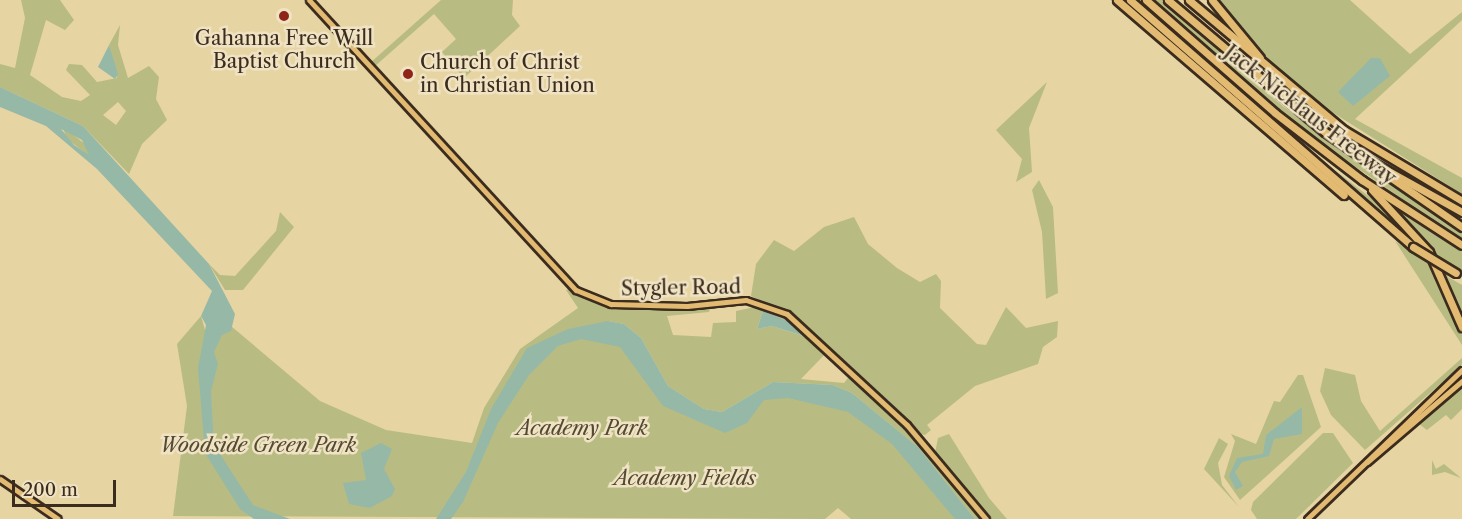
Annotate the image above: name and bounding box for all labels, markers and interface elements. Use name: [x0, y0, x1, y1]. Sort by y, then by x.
marker: Gahanna Free Will Baptist Church: [277, 9, 291, 23]
place label: Gahanna Free Will Baptist Church: [194, 26, 374, 73]
street label: Jack Nicklaus Freeway: [1219, 40, 1401, 190]
place label: Church of Christ in Christian Union: [420, 51, 595, 98]
marker: Church of Christ in Christian Union: [401, 67, 415, 81]
street label: Stygler Road: [620, 275, 742, 301]
park label: Academy Park: [516, 416, 648, 440]
park label: Woodside Green Park: [160, 433, 356, 457]
park label: Academy Fields: [614, 466, 756, 490]
scale bar: [15, 468, 118, 506]
text: 200 m: [23, 479, 78, 501]

